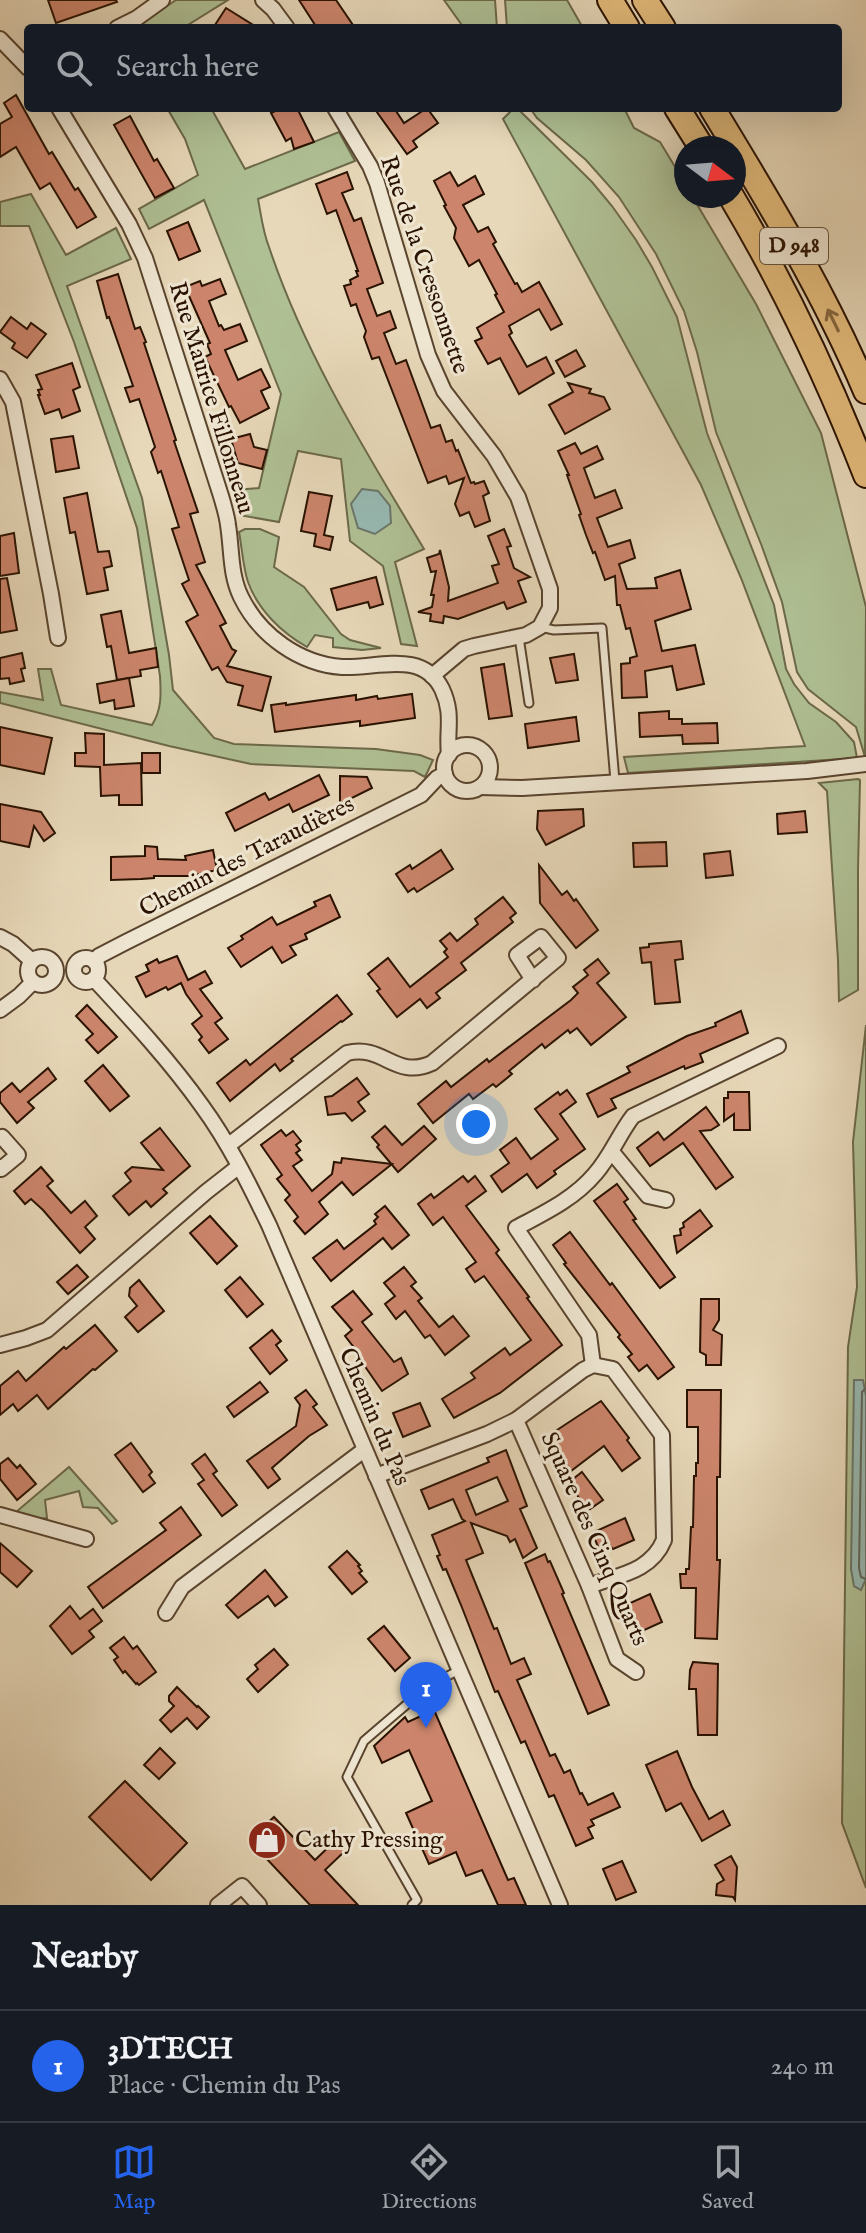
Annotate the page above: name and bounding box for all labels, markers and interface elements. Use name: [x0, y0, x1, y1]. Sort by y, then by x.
search box: [24, 24, 842, 112]
icon: search: [52, 46, 96, 90]
text: Search here: [116, 49, 259, 87]
north arrow: [674, 136, 746, 208]
street label: Rue de la Cressonnette: [372, 152, 476, 378]
road number: D 948: [760, 228, 828, 264]
street label: Rue Maurice Fillonneau: [161, 278, 261, 518]
one-way arrow: [825, 308, 840, 332]
street label: Chemin des Taraudières: [134, 789, 360, 925]
your location: [456, 1104, 496, 1144]
street label: Chemin du Pas: [331, 1343, 417, 1491]
street label: Square des Cinq Quarts: [533, 1427, 655, 1651]
pin: 1: [400, 1662, 452, 1728]
shop icon: Cathy Pressing: [246, 1819, 288, 1861]
place label: Cathy Pressing: [295, 1825, 444, 1856]
text: Nearby: [32, 1936, 138, 1979]
text: 3DTECH: [108, 2031, 233, 2069]
text: 1: [53, 2050, 63, 2083]
text: 240 m: [771, 2050, 834, 2083]
text: Place · Chemin du Pas: [108, 2069, 341, 2102]
tab: Map: [112, 2140, 156, 2216]
tab: Directions: [381, 2140, 477, 2216]
tab: Saved: [702, 2140, 754, 2216]

